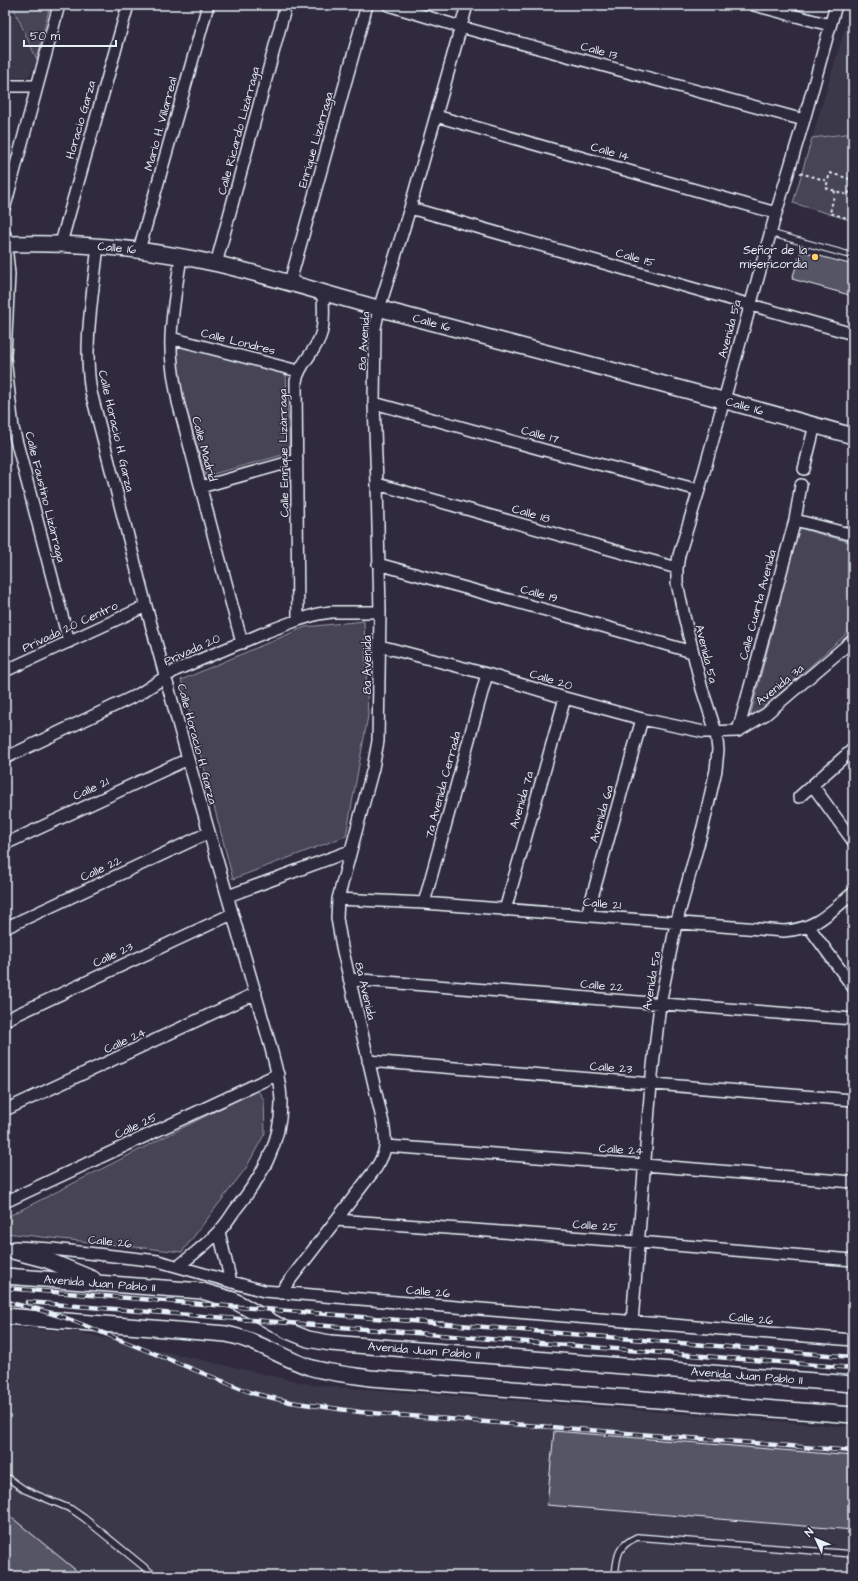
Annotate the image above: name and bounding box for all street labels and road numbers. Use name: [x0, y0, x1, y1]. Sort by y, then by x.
street label: Calle 13: [579, 38, 619, 64]
street label: Calle Ricardo Lizárraga: [214, 65, 265, 197]
street label: Mario H. Villarreal: [140, 75, 182, 173]
street label: Horacio Garza: [62, 79, 100, 161]
street label: Enrique Lizárraga: [294, 90, 339, 190]
street label: Calle 14: [589, 138, 631, 166]
street label: Calle 16: [97, 238, 138, 258]
street label: Calle 15: [614, 244, 657, 272]
street label: Avenida 5a: [714, 298, 746, 360]
street label: Calle 16: [411, 309, 453, 336]
street label: 8a Avenida: [353, 311, 375, 371]
street label: Calle Londres: [199, 325, 277, 359]
street label: Calle Horacio H. Garza: [94, 369, 138, 493]
street label: Calle Enrique Lizárraga: [274, 389, 295, 517]
street label: Calle 16: [724, 393, 766, 419]
street label: Calle Madrid: [187, 415, 221, 483]
street label: Calle 17: [519, 422, 561, 448]
street label: Calle Faustino Lizárraga: [20, 430, 69, 564]
street label: Calle 18: [510, 500, 552, 528]
street label: Calle Cuarta Avenida: [735, 548, 781, 662]
street label: Calle 19: [518, 581, 560, 607]
street label: Privada 20 Centro: [19, 597, 121, 657]
street label: Avenida 5a: [691, 623, 721, 685]
street label: Privada 20: [161, 630, 223, 670]
street label: 8a Avenida: [359, 635, 376, 695]
street label: Avenida 3a: [752, 660, 808, 710]
street label: Calle 20: [527, 665, 575, 695]
street label: Calle Horacio H. Garza: [173, 682, 221, 806]
street label: 7a Avenida Cerrada: [421, 730, 465, 840]
street label: Avenida 7a: [506, 769, 538, 831]
street label: Calle 21: [70, 773, 112, 805]
street label: Avenida 6a: [586, 783, 618, 845]
street label: Calle 22: [78, 852, 124, 886]
street label: Calle 21: [582, 894, 622, 914]
street label: Calle 23: [90, 938, 136, 972]
street label: Avenida 5a: [638, 950, 666, 1012]
street label: 8a Avenida: [350, 960, 380, 1022]
street label: Calle 22: [580, 976, 624, 996]
street label: Calle 24: [101, 1024, 149, 1058]
street label: Calle 23: [589, 1058, 633, 1078]
street label: Calle 25: [112, 1109, 160, 1143]
street label: Calle 24: [598, 1140, 644, 1160]
street label: Calle 25: [572, 1216, 619, 1236]
street label: Calle 26: [87, 1231, 133, 1253]
street label: Avenida Juan Pablo II: [43, 1270, 157, 1296]
street label: Calle 26: [405, 1282, 451, 1302]
street label: Calle 26: [728, 1309, 774, 1329]
street label: Avenida Juan Pablo II: [367, 1337, 481, 1363]
street label: Avenida Juan Pablo II: [690, 1363, 804, 1389]

